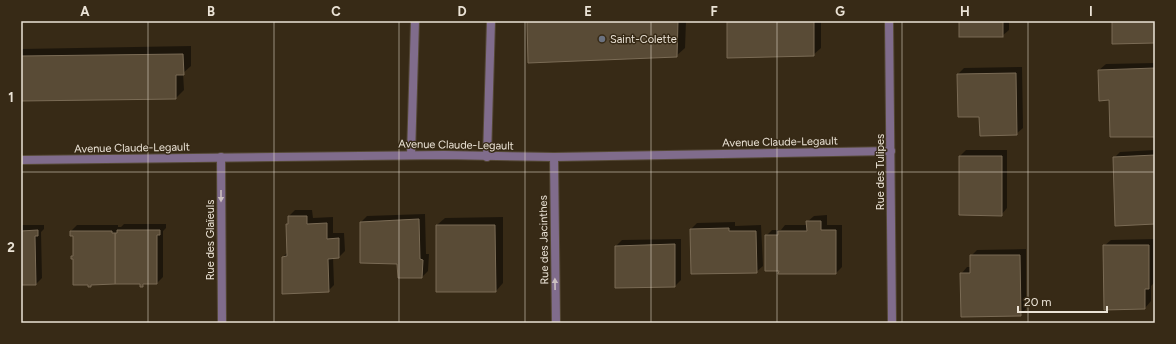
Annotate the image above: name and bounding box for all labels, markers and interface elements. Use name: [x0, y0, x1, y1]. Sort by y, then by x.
text: A: [80, 4, 90, 19]
text: B: [207, 4, 215, 19]
text: C: [331, 4, 341, 19]
text: D: [457, 4, 467, 19]
text: E: [584, 4, 592, 19]
text: F: [710, 4, 718, 19]
text: G: [835, 4, 845, 19]
text: H: [960, 4, 970, 19]
text: I: [1089, 4, 1093, 19]
place label: Saint-Colette: [610, 33, 677, 46]
marker: Saint-Colette: [597, 34, 607, 44]
text: 1: [8, 90, 14, 105]
street label: Avenue Claude-Legault: [722, 134, 838, 150]
street label: Rue des Tulipes: [874, 134, 887, 210]
street label: Avenue Claude-Legault: [398, 137, 514, 153]
street label: Avenue Claude-Legault: [74, 140, 190, 156]
one-way arrow: [218, 190, 224, 203]
street label: Rue des Jacinthes: [537, 195, 551, 285]
street label: Rue des Glaïeuls: [204, 200, 217, 280]
text: 2: [7, 240, 15, 255]
one-way arrow: [552, 277, 558, 290]
scale bar: [1018, 288, 1107, 314]
text: 20 m: [1024, 295, 1052, 309]

